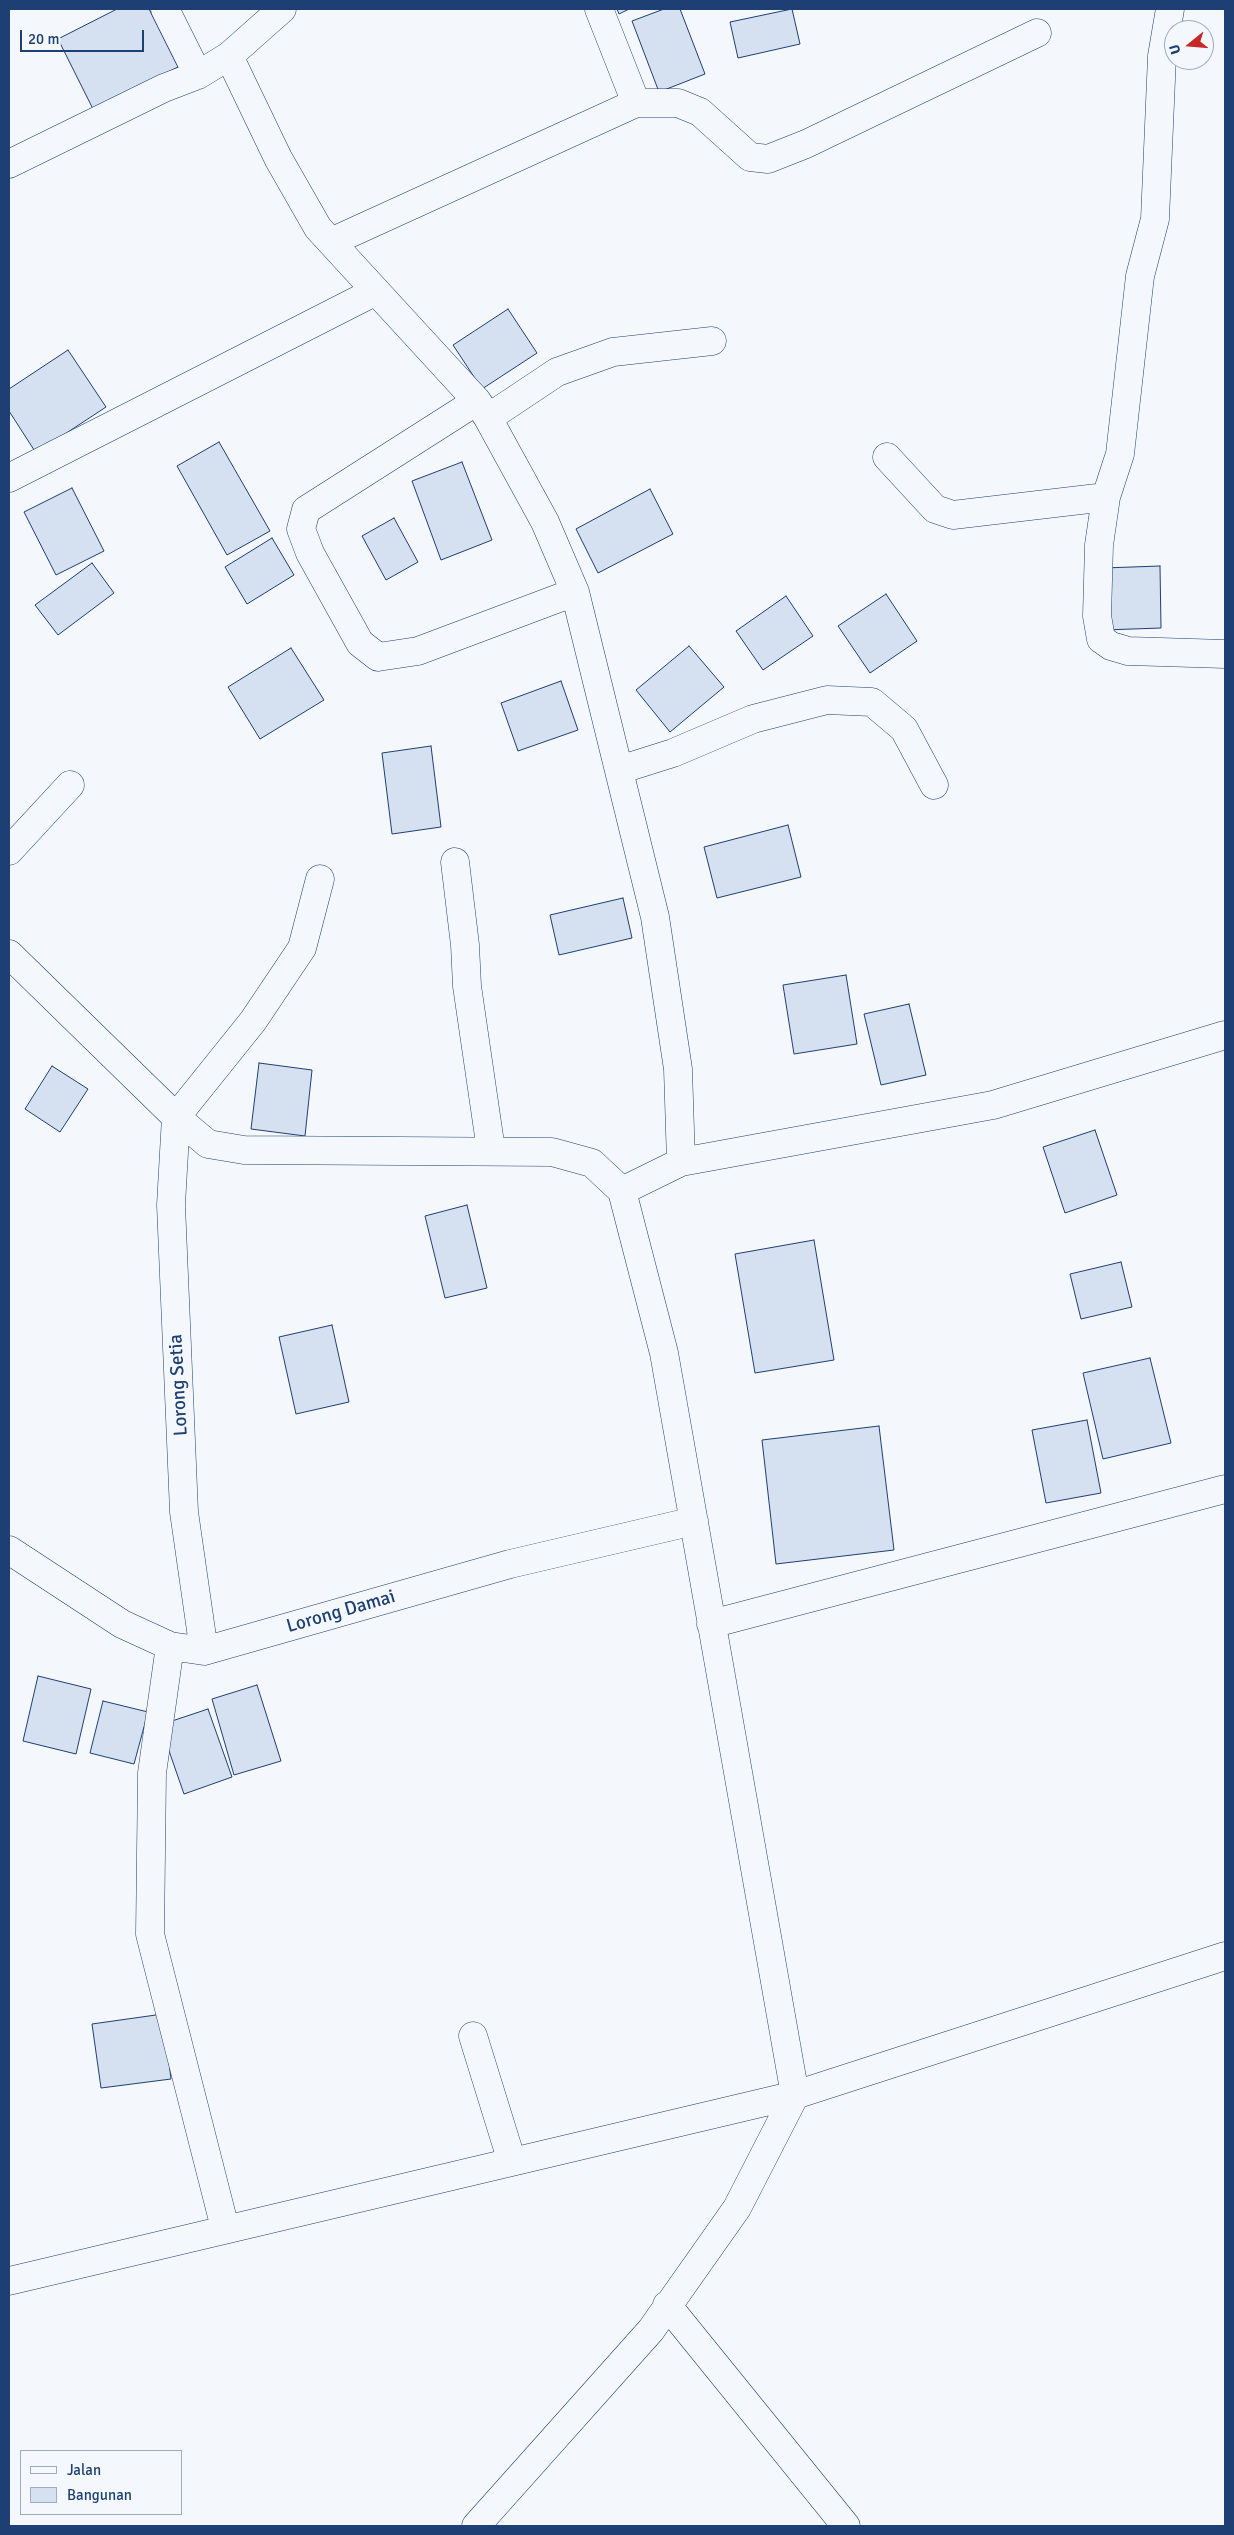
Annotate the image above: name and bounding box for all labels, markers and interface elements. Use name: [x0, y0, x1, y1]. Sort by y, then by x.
scale bar: [22, 20, 146, 52]
north arrow: [1164, 20, 1214, 70]
text: 20 m: [28, 30, 59, 48]
text: U: [1166, 42, 1185, 56]
street label: Lorong Setia: [165, 1333, 193, 1437]
street label: Lorong Damai: [284, 1586, 398, 1638]
legend: [20, 2450, 182, 2515]
text: Jalan: [67, 2461, 101, 2479]
text: Bangunan: [67, 2486, 132, 2504]

